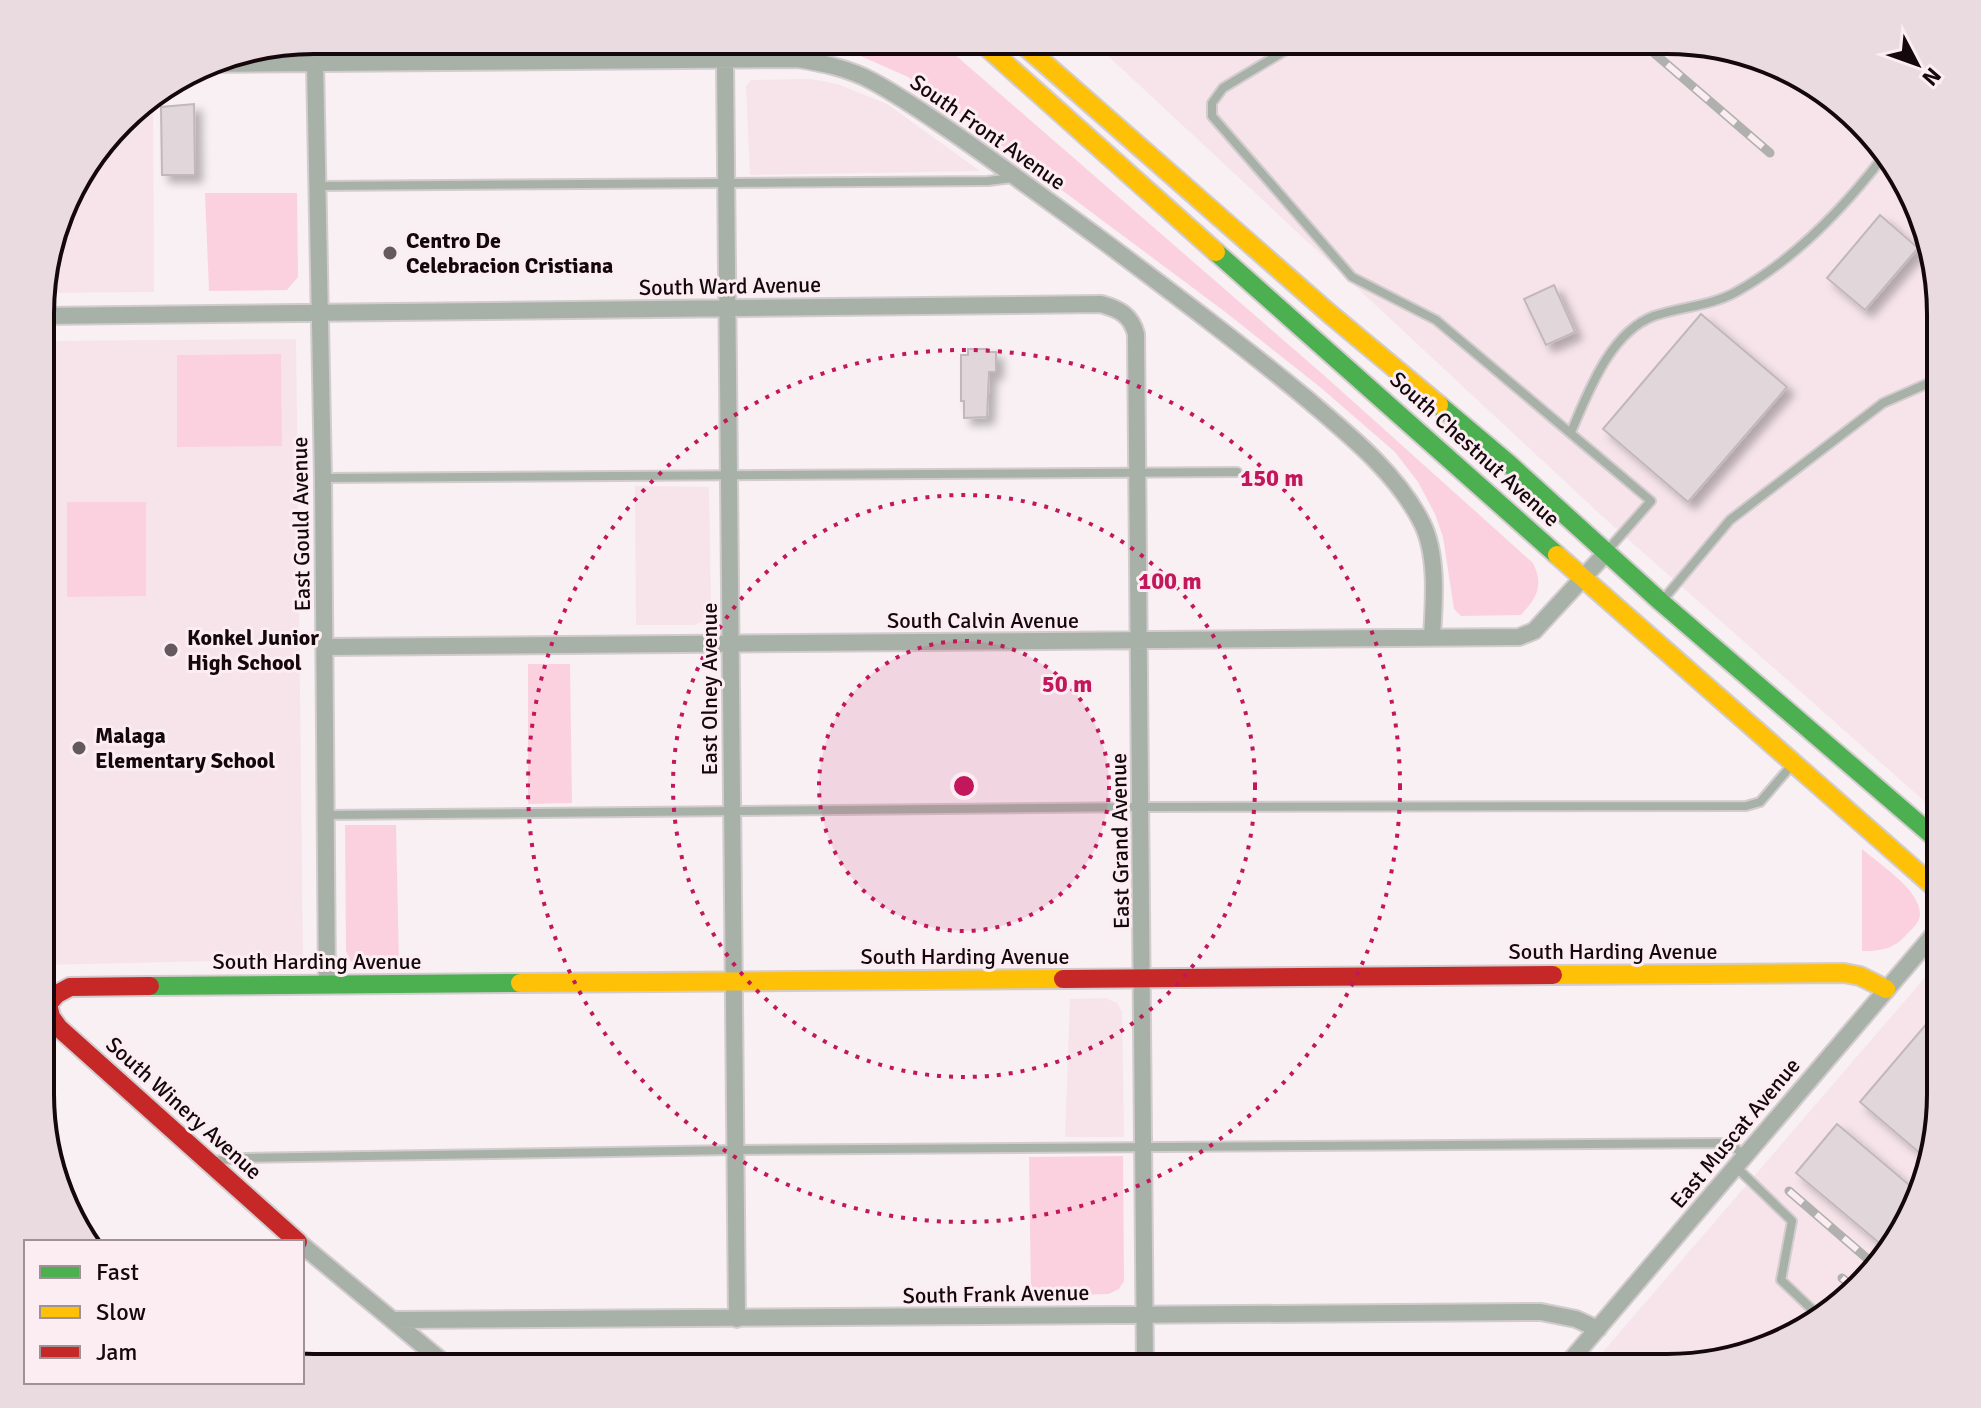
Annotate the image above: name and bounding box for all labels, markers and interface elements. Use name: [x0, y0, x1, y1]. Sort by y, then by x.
north arrow: [1877, 24, 1957, 104]
text: N: [1917, 62, 1947, 91]
street label: South Front Avenue: [905, 68, 1071, 196]
place label: Centro De Celebracion Cristiana: [406, 227, 613, 279]
marker: Centro De Celebracion Cristiana: [381, 244, 399, 262]
street label: South Ward Avenue: [639, 271, 821, 301]
street label: South Chestnut Avenue: [1385, 366, 1565, 532]
street label: East Gould Avenue: [286, 436, 316, 612]
text: 150 m: [1240, 463, 1304, 493]
text: 100 m: [1138, 566, 1202, 596]
street label: East Olney Avenue: [696, 602, 723, 776]
street label: South Calvin Avenue: [887, 607, 1079, 634]
place label: Konkel Junior High School: [187, 624, 319, 676]
marker: Konkel Junior High School: [162, 641, 180, 659]
text: 50 m: [1042, 669, 1092, 699]
place label: Malaga Elementary School: [95, 722, 275, 774]
marker: Malaga Elementary School: [70, 739, 88, 757]
street label: East Grand Avenue: [1105, 753, 1135, 929]
centre of rings: [950, 772, 978, 800]
street label: South Harding Avenue: [1509, 938, 1717, 965]
street label: South Harding Avenue: [861, 943, 1069, 970]
street label: South Harding Avenue: [213, 948, 421, 975]
street label: South Winery Avenue: [100, 1031, 268, 1185]
street label: East Muscat Avenue: [1664, 1052, 1806, 1214]
legend: [24, 1240, 304, 1384]
text: Fast: [96, 1257, 139, 1287]
street label: South Frank Avenue: [902, 1279, 1090, 1309]
text: Slow: [96, 1297, 146, 1327]
text: Jam: [96, 1337, 137, 1367]

